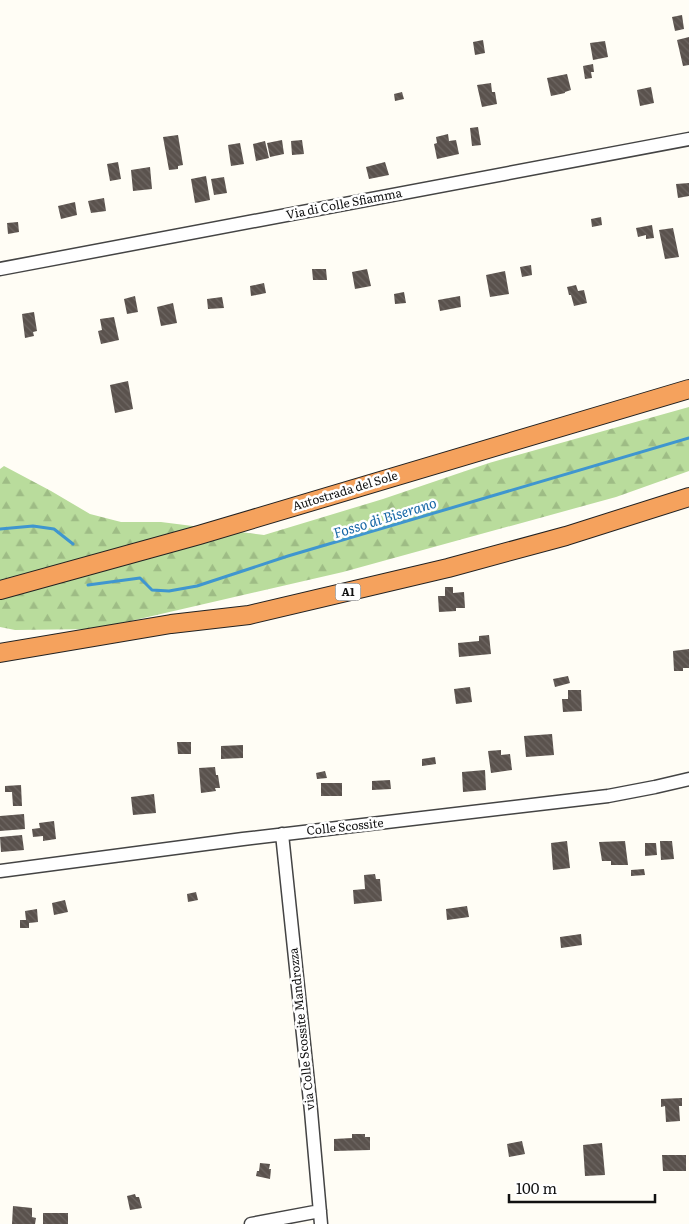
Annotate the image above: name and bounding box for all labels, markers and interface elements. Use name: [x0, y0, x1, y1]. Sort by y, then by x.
street label: Via di Colle Sfiamma: [284, 183, 404, 223]
street label: Autostrada del Sole: [290, 465, 400, 515]
water label: Fosso di Biserano: [331, 492, 439, 542]
road number: A1: [336, 584, 360, 600]
street label: Colle Scossite: [306, 813, 384, 839]
street label: via Colle Scossite Mandrozza: [283, 946, 319, 1111]
scale bar: [509, 1172, 655, 1204]
text: 100 m: [516, 1176, 557, 1199]

